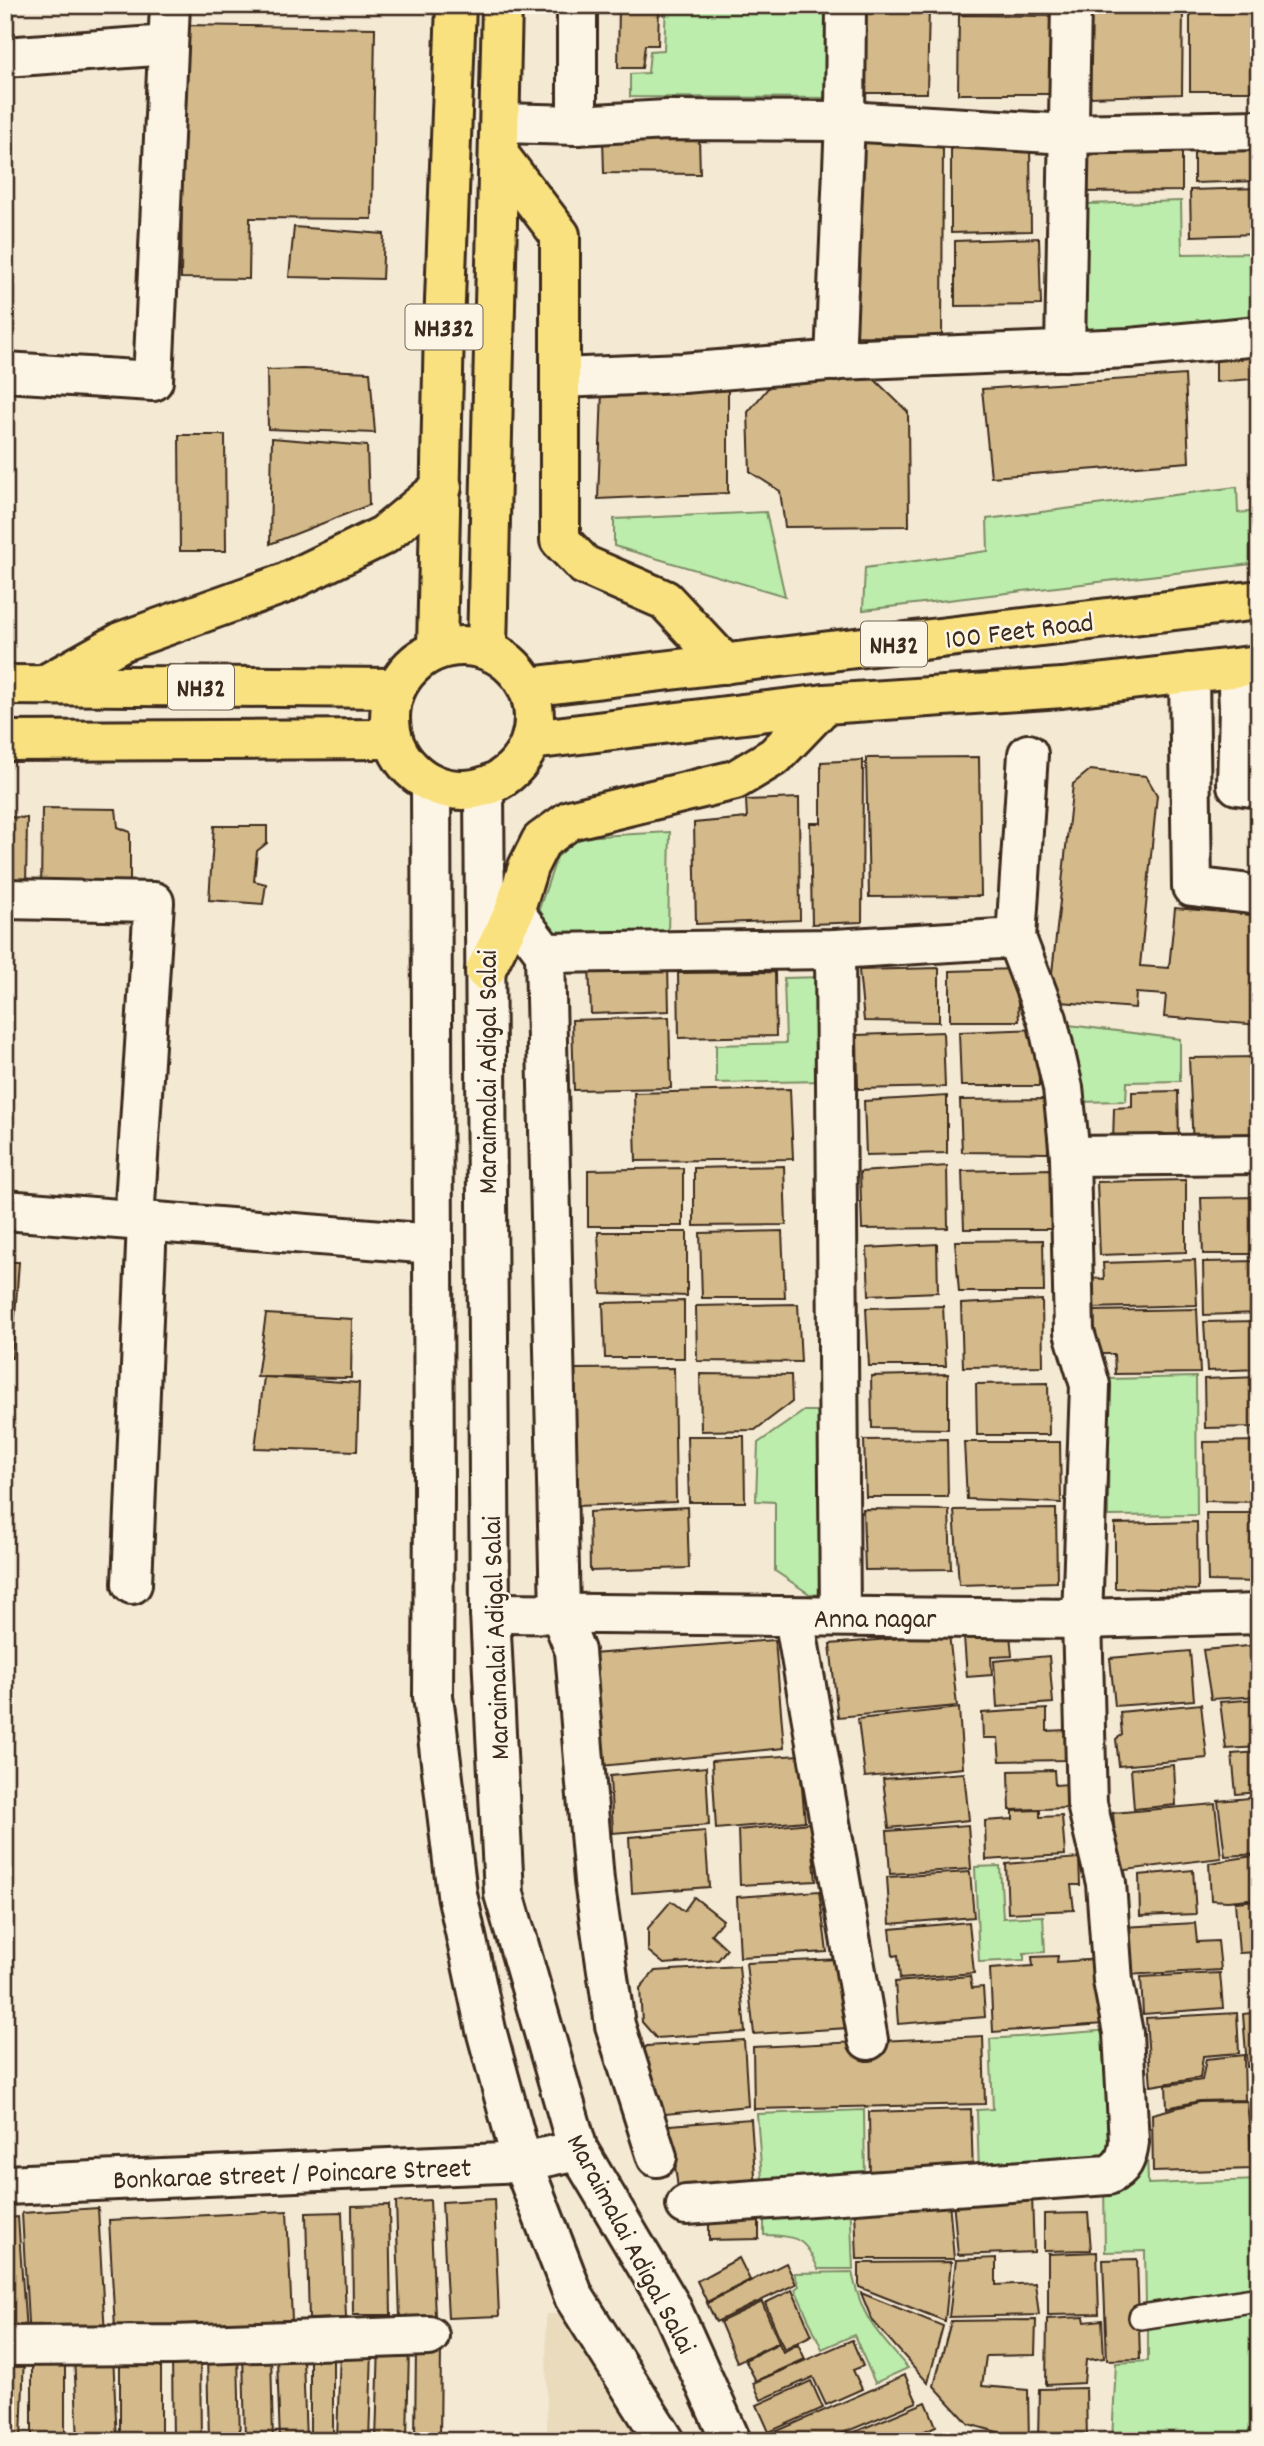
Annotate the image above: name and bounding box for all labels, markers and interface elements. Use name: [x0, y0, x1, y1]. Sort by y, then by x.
road number: NH332: [406, 304, 482, 350]
street label: 100 Feet Road: [943, 605, 1096, 663]
road number: NH32: [861, 622, 927, 666]
road number: NH32: [168, 664, 234, 709]
street label: Maraimalai Adigal Salai: [471, 950, 511, 1194]
street label: Maraimalai Adigal Salai: [475, 1515, 523, 1761]
street label: Anna nagar: [814, 1602, 937, 1642]
street label: Maraimalai Adigal Salai: [554, 2128, 704, 2363]
street label: Bonkarae street / Poincare Street: [112, 2151, 472, 2203]

